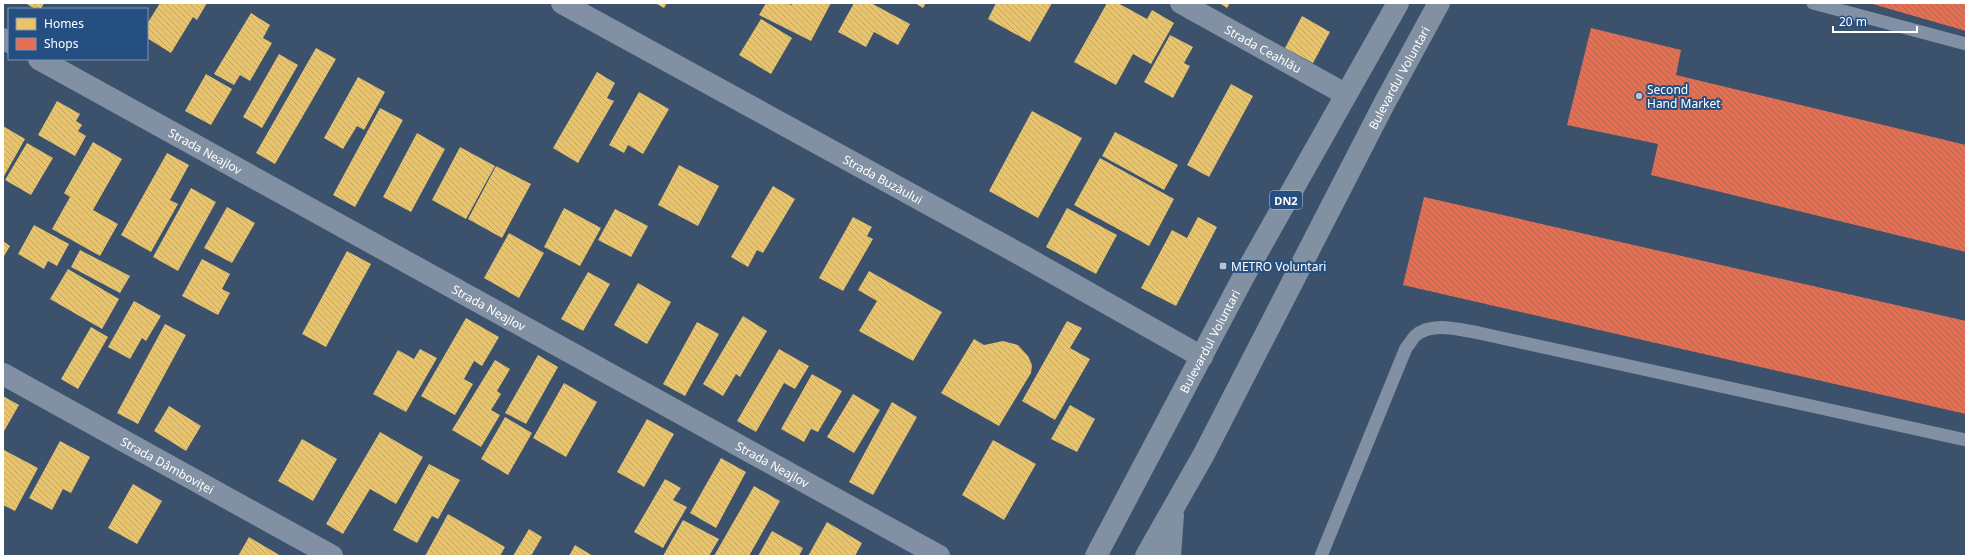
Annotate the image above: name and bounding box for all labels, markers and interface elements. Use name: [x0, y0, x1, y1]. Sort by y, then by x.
legend: [8, 8, 148, 60]
scale bar: [1833, 8, 1917, 34]
text: 20 m: [1839, 13, 1867, 30]
text: Homes: [44, 15, 84, 32]
street label: Strada Ceahlău: [1222, 20, 1305, 77]
street label: Bulevardul Voluntari: [1364, 23, 1433, 132]
text: Shops: [44, 35, 79, 52]
place label: Second Hand Market: [1647, 81, 1721, 112]
marker: Second Hand Market: [1634, 91, 1644, 101]
street label: Strada Neajlov: [165, 124, 246, 178]
street label: Strada Buzăului: [840, 150, 926, 208]
road number: DN2: [1270, 191, 1302, 209]
place label: METRO Voluntari: [1231, 258, 1326, 275]
marker: METRO Voluntari: [1218, 261, 1228, 271]
street label: Strada Neajlov: [449, 280, 530, 335]
street label: Bulevardul Voluntari: [1175, 286, 1244, 396]
street label: Strada Dâmboviței: [118, 432, 217, 498]
street label: Strada Neajlov: [733, 437, 813, 492]

